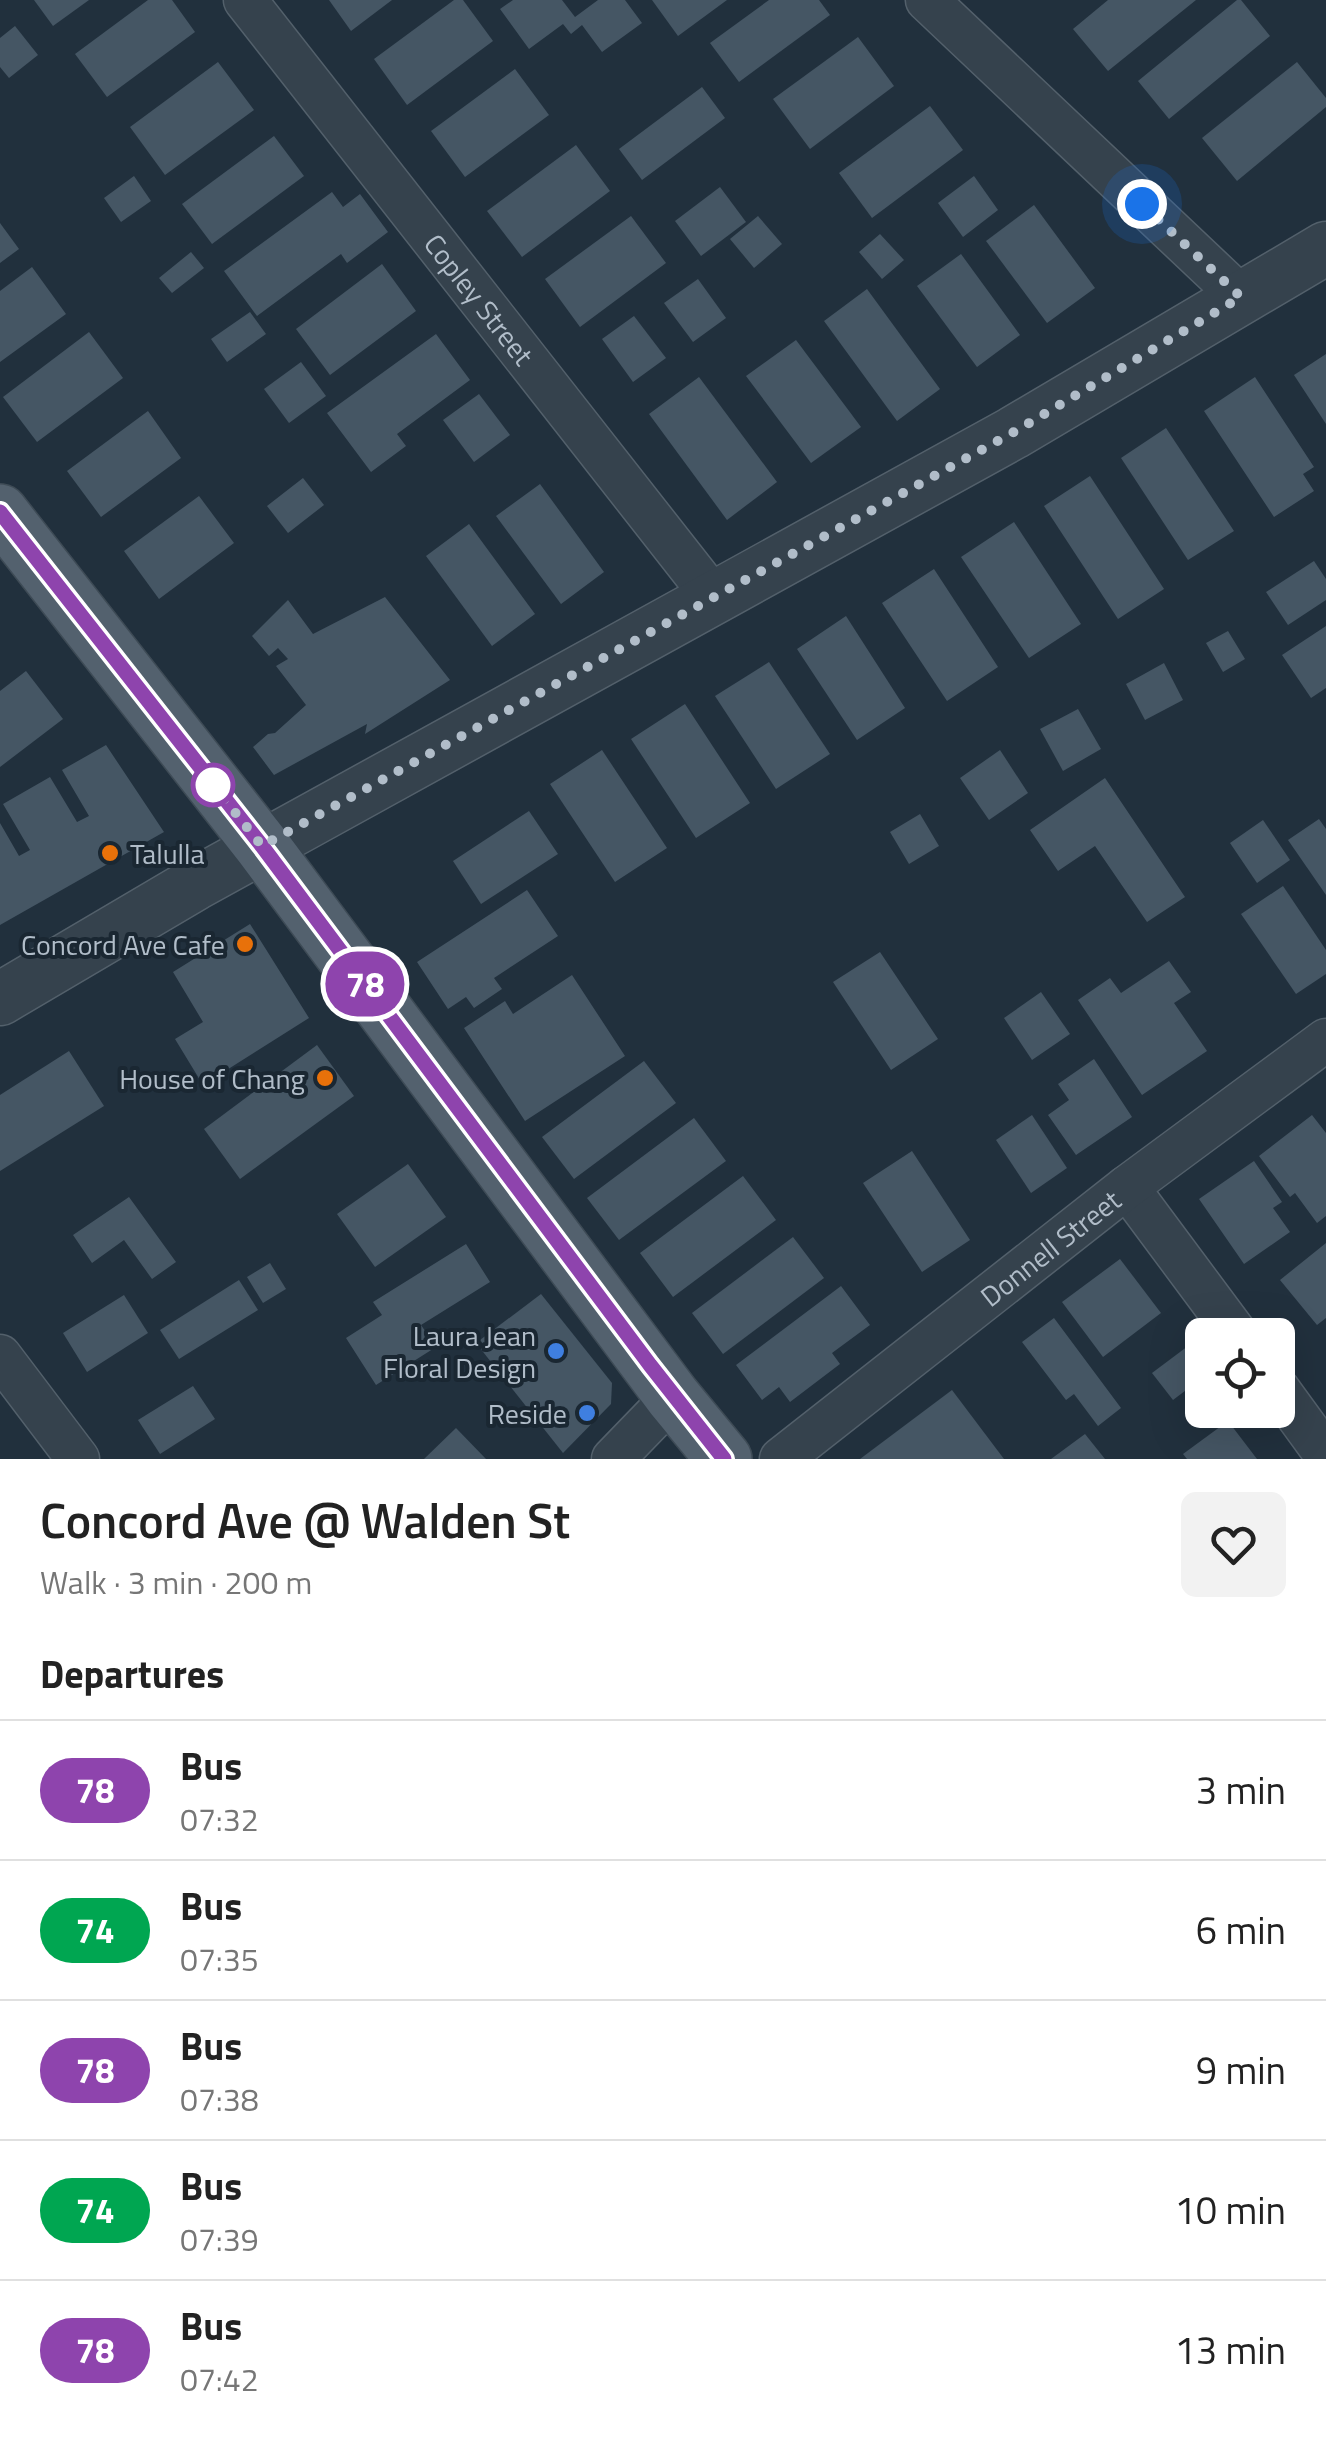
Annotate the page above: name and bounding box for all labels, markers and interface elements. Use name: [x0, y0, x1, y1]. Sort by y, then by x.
your location: [1117, 179, 1167, 229]
street label: Copley Street: [414, 224, 545, 374]
unlabelled marker: [192, 764, 234, 806]
place label: Talulla: [130, 832, 205, 875]
marker: Talulla: [99, 842, 121, 864]
place label: Concord Ave Cafe: [21, 923, 225, 966]
marker: Concord Ave Cafe: [234, 933, 256, 955]
line badge: 78: [320, 952, 410, 1016]
text: 78: [345, 957, 385, 1011]
place label: House of Chang: [119, 1057, 305, 1100]
marker: House of Chang: [314, 1067, 336, 1089]
street label: Donnell Street: [970, 1179, 1129, 1317]
place label: Laura Jean Floral Design: [383, 1314, 536, 1389]
map controls: [1185, 1318, 1295, 1428]
button: locate: [1185, 1318, 1295, 1428]
marker: Laura Jean Floral Design: [545, 1340, 567, 1362]
place label: Reside: [488, 1392, 567, 1435]
marker: Reside: [576, 1402, 598, 1424]
text: Concord Ave @ Walden St: [40, 1484, 570, 1557]
button: heart: [1181, 1492, 1286, 1597]
text: Walk · 3 min · 200 m: [40, 1558, 312, 1606]
text: Departures: [40, 1645, 224, 1703]
text: Bus: [180, 1737, 242, 1795]
text: 3 min: [1196, 1761, 1286, 1819]
text: 78: [75, 1763, 115, 1817]
text: 07:32: [180, 1795, 259, 1843]
text: Bus: [180, 1877, 242, 1935]
text: 6 min: [1196, 1901, 1286, 1959]
text: 74: [75, 1903, 115, 1957]
text: 07:35: [180, 1935, 259, 1983]
text: Bus: [180, 2017, 242, 2075]
text: 9 min: [1196, 2041, 1286, 2099]
text: 78: [75, 2043, 115, 2097]
text: 07:38: [180, 2075, 259, 2123]
text: Bus: [180, 2157, 242, 2215]
text: 10 min: [1175, 2181, 1286, 2239]
text: 74: [75, 2183, 115, 2237]
text: 07:39: [180, 2215, 259, 2263]
text: Bus: [180, 2297, 242, 2355]
text: 13 min: [1175, 2321, 1286, 2379]
text: 78: [75, 2323, 115, 2377]
text: 07:42: [180, 2355, 259, 2403]

